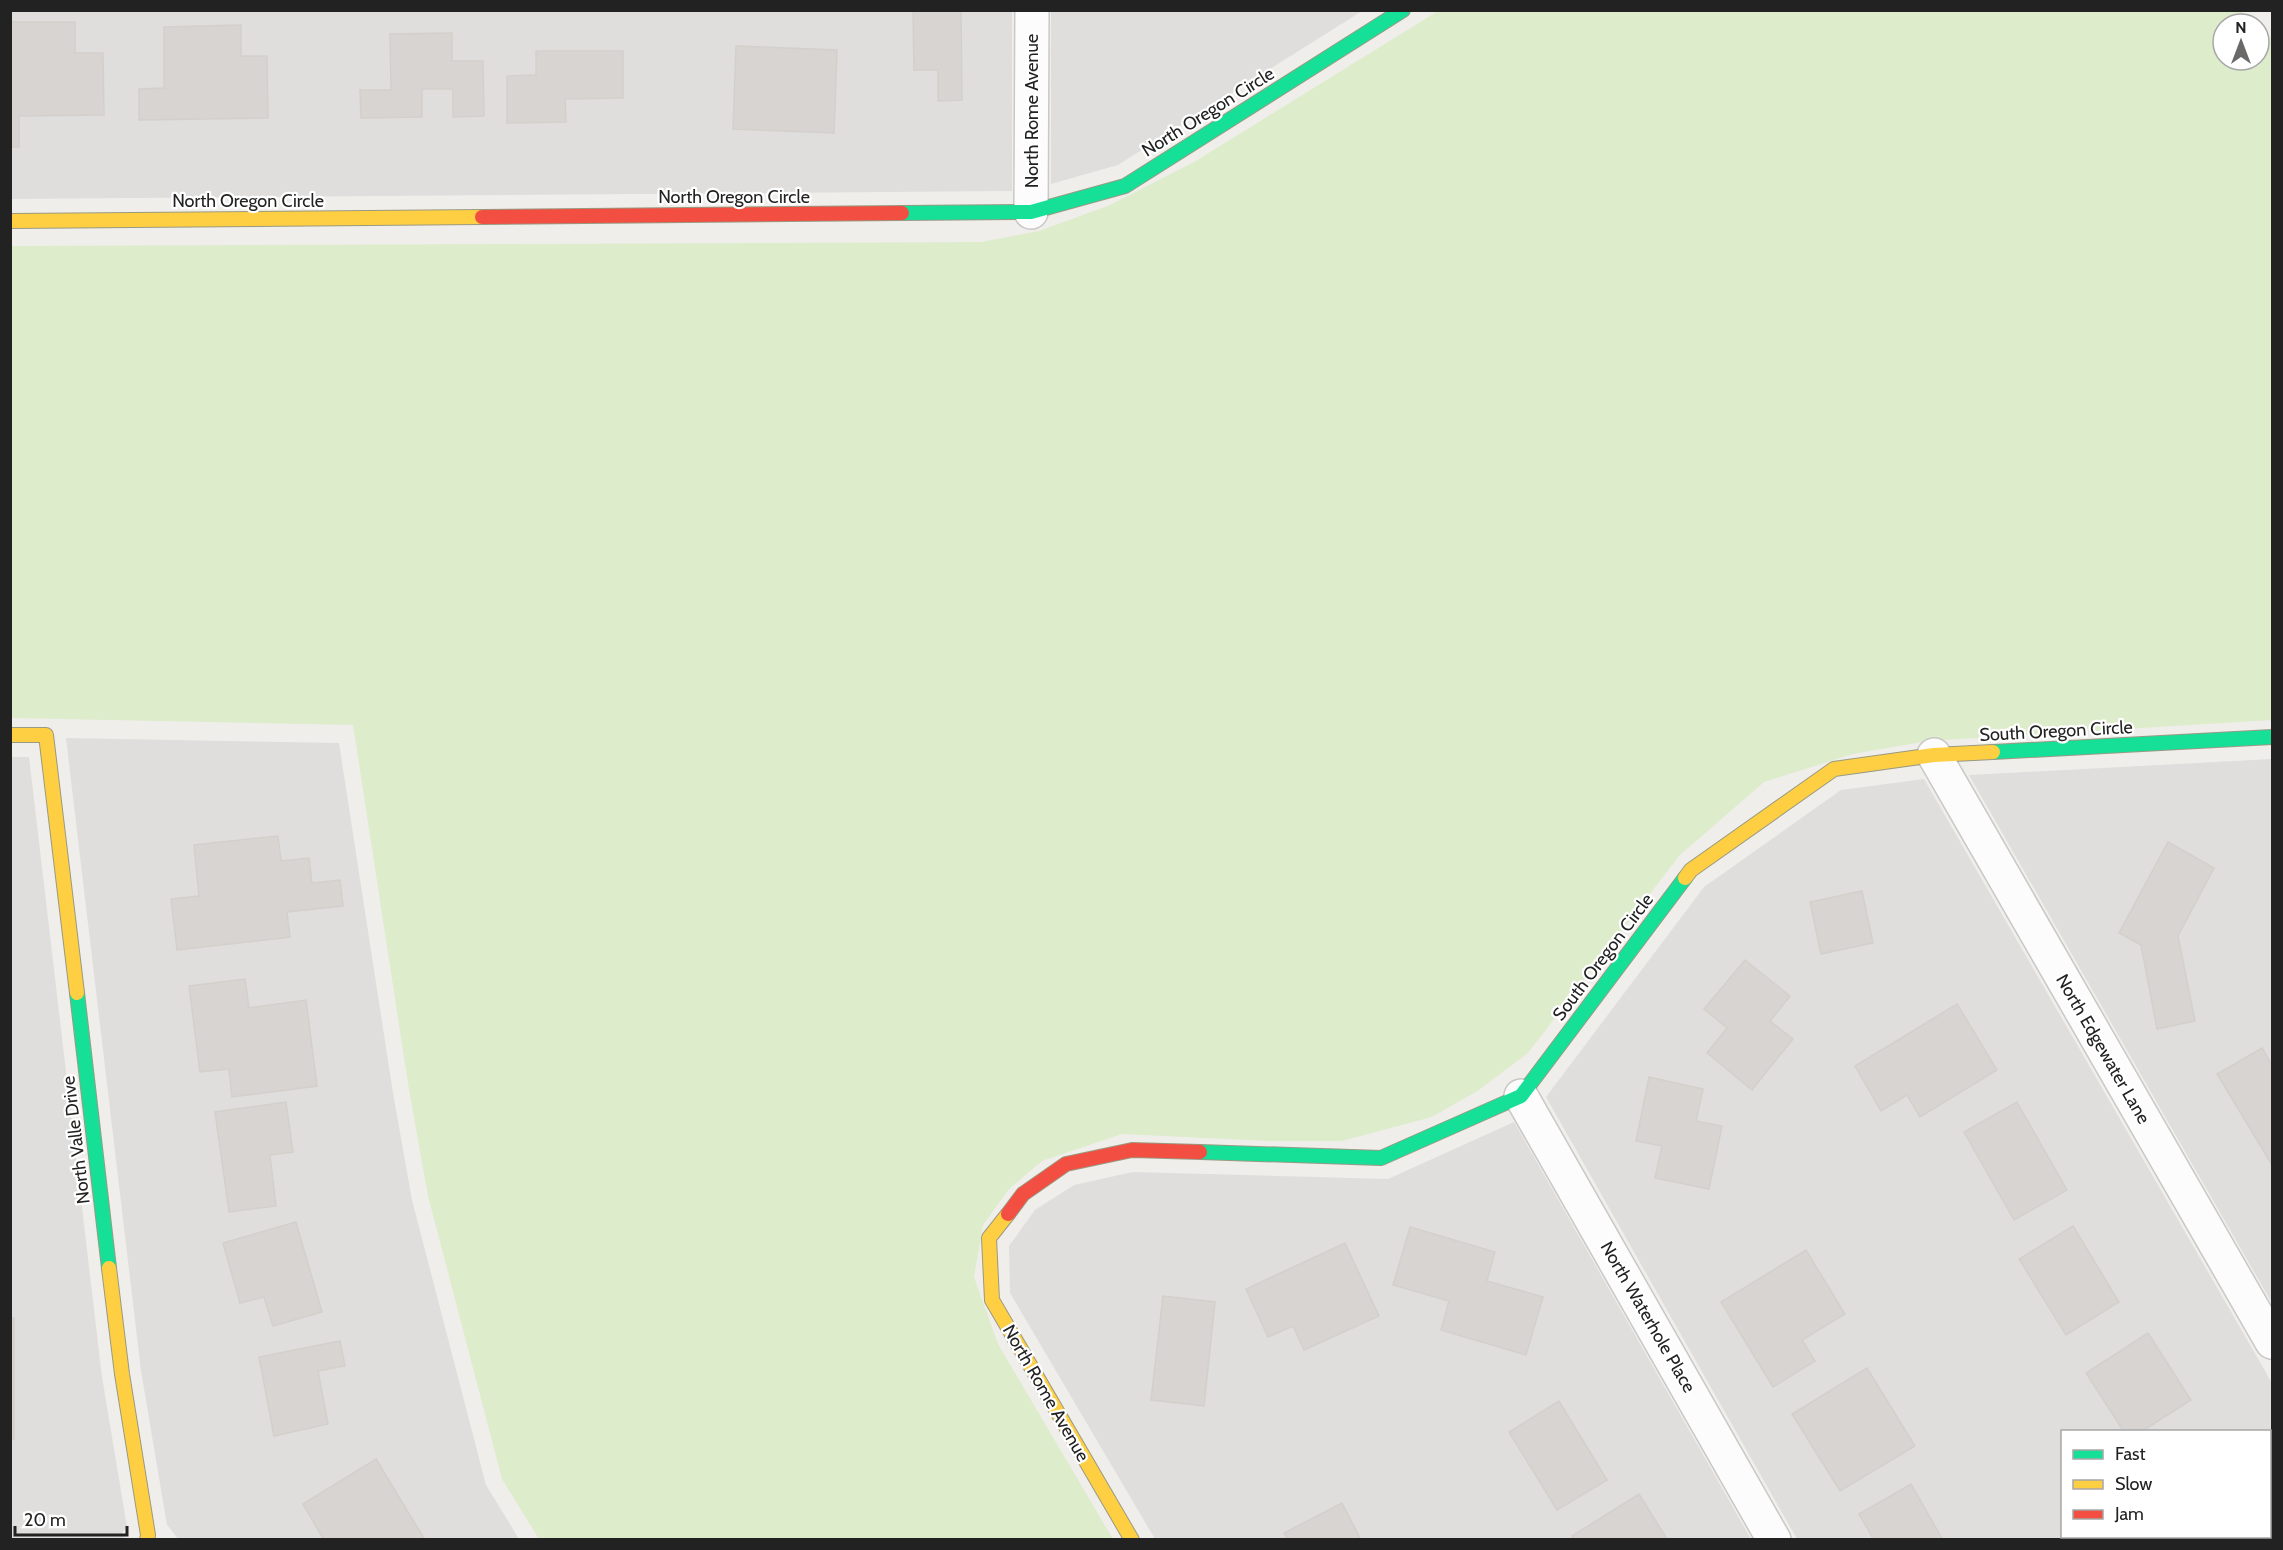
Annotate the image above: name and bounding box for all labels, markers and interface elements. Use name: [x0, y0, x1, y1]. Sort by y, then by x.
north arrow: [2211, 12, 2271, 72]
text: N: [2235, 18, 2247, 37]
street label: North Rome Avenue: [1021, 34, 1043, 188]
street label: North Oregon Circle: [1138, 62, 1278, 162]
street label: North Oregon Circle: [658, 186, 810, 208]
street label: North Oregon Circle: [172, 190, 324, 212]
street label: South Oregon Circle: [1979, 716, 2133, 746]
street label: South Oregon Circle: [1548, 889, 1658, 1025]
street label: North Edgewater Lane: [2051, 970, 2155, 1128]
street label: North Valle Drive: [57, 1075, 95, 1205]
street label: North Waterhole Place: [1596, 1237, 1700, 1397]
street label: North Rome Avenue: [998, 1321, 1094, 1465]
legend: [2061, 1430, 2271, 1538]
text: Fast: [2115, 1443, 2146, 1465]
text: Slow: [2115, 1473, 2152, 1495]
scale bar: [15, 1499, 128, 1537]
text: Jam: [2114, 1503, 2144, 1525]
text: 20 m: [24, 1509, 66, 1531]

